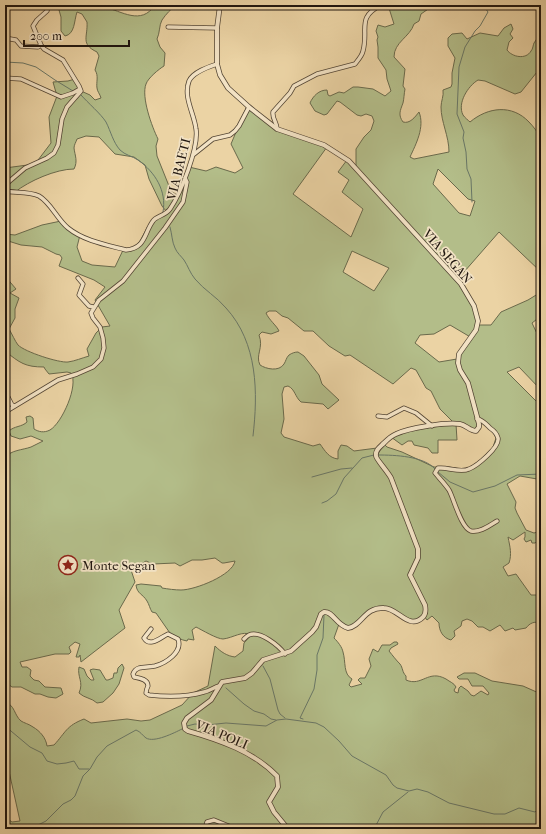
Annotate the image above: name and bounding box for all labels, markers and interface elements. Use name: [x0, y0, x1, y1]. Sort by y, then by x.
scale bar: [24, 22, 129, 48]
text: 200 m: [30, 29, 62, 43]
street label: VIA BAETI: [163, 137, 193, 203]
street label: VIA SEGAN: [419, 225, 475, 287]
place icon: Monte Segan: [57, 554, 79, 576]
place label: Monte Segan: [82, 558, 156, 573]
street label: VIA POLI: [192, 716, 250, 752]

